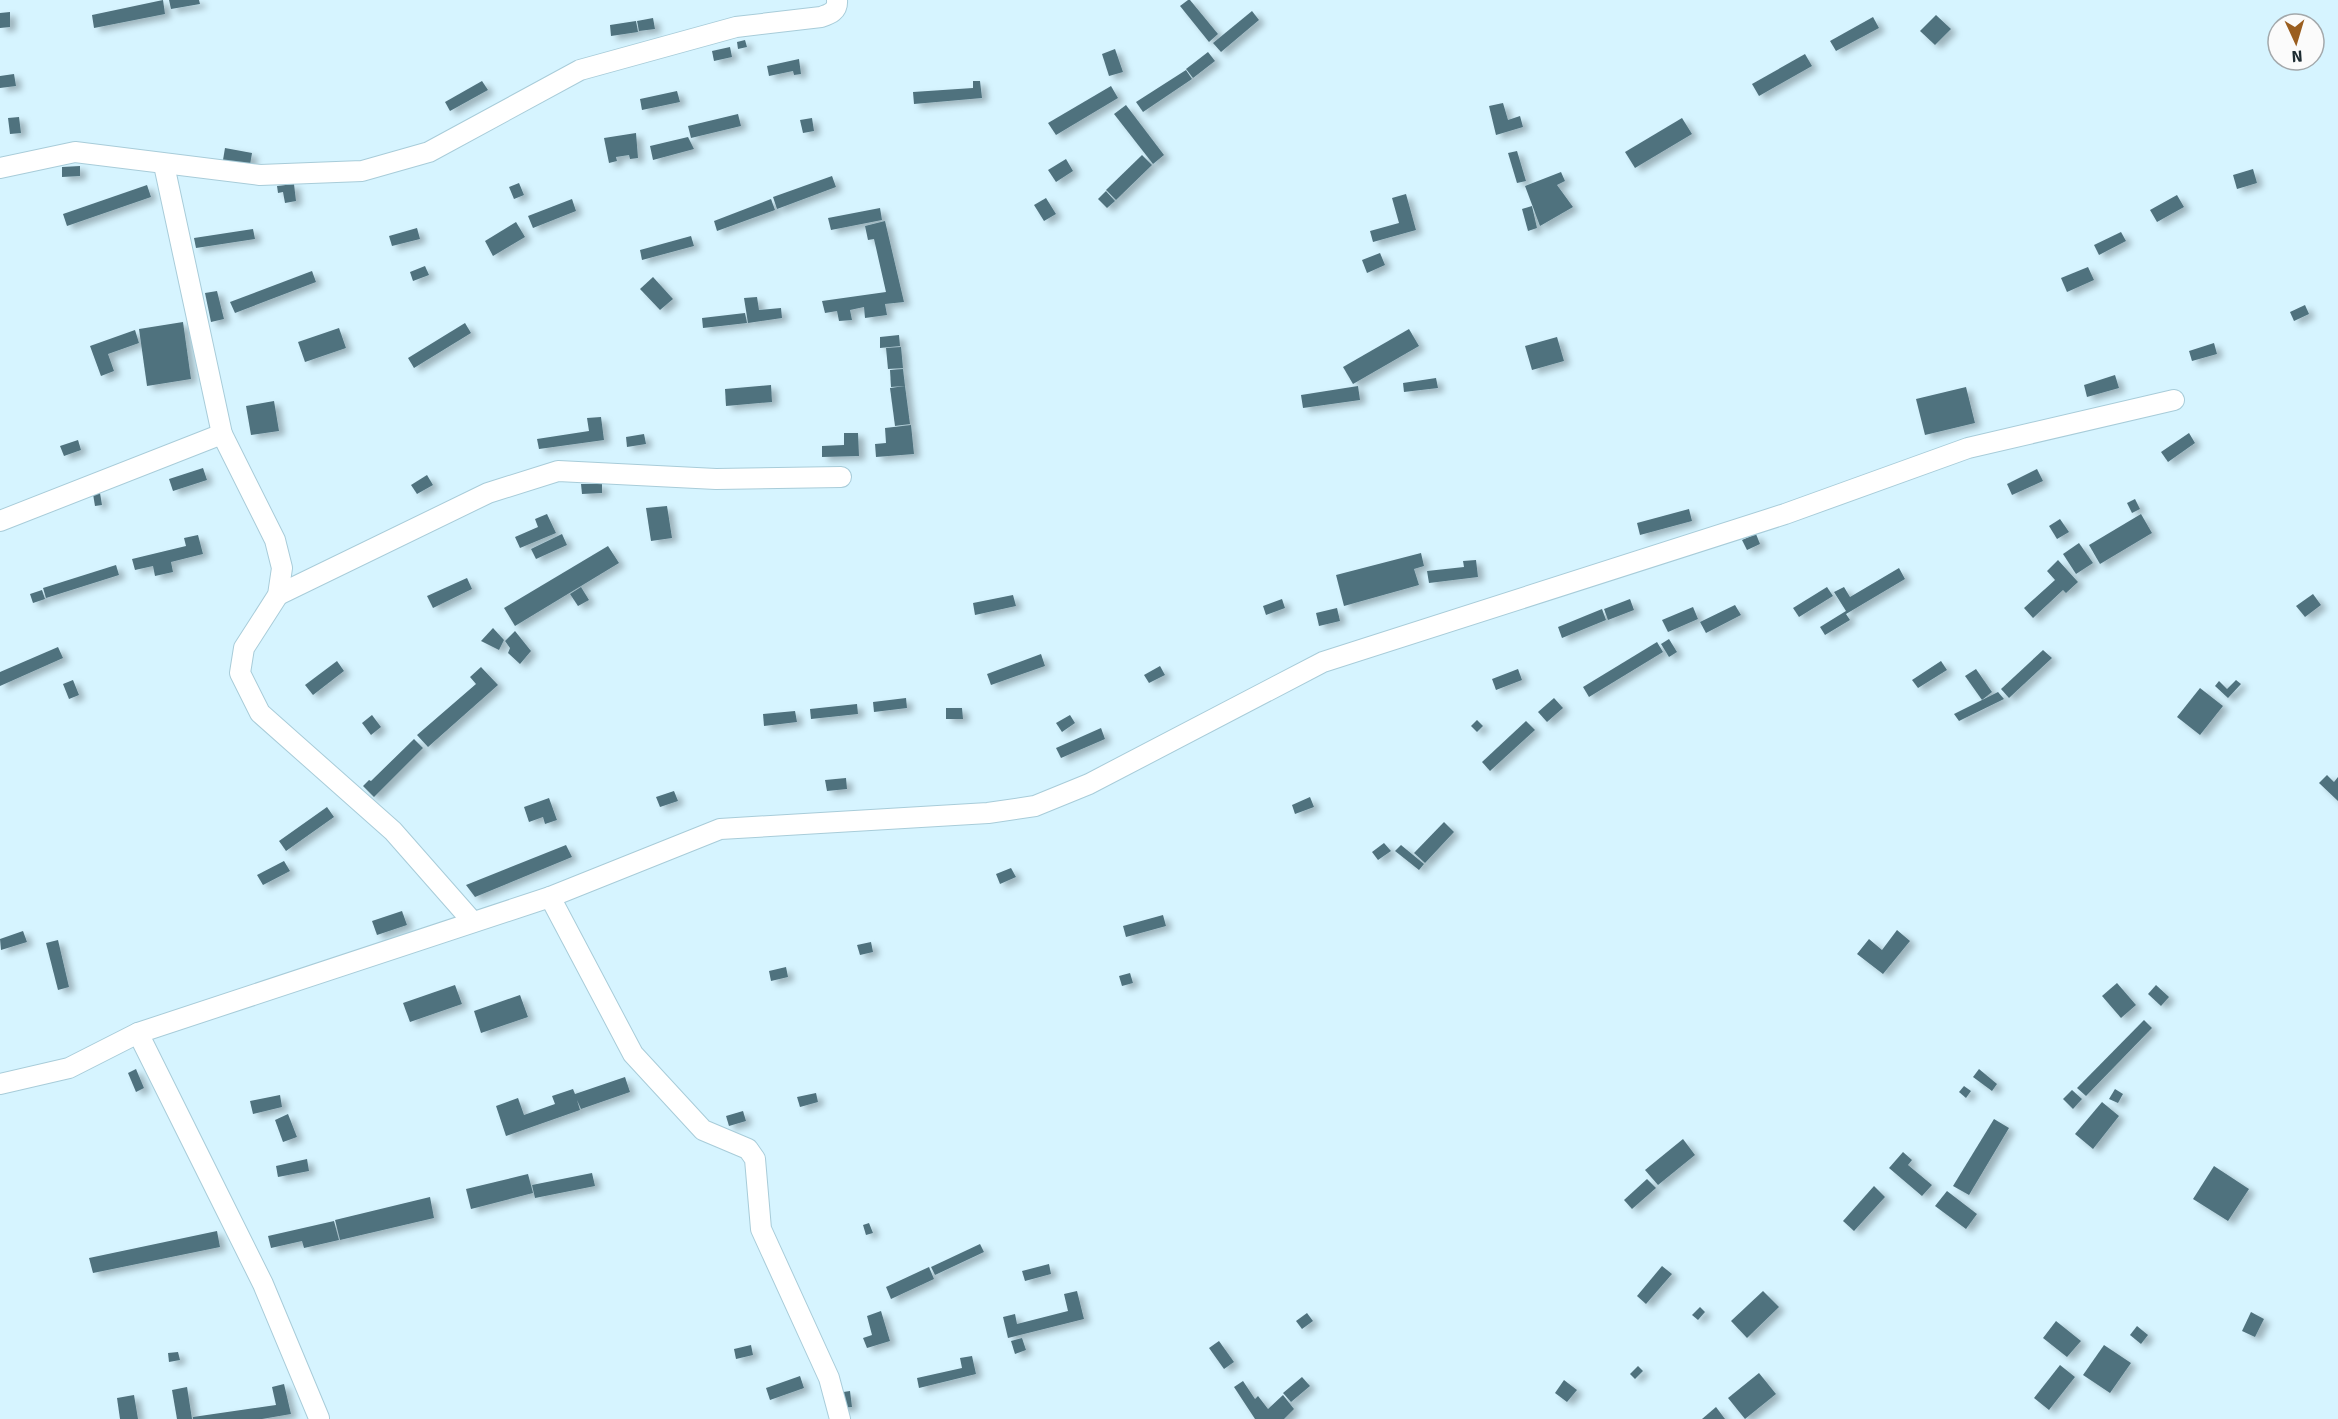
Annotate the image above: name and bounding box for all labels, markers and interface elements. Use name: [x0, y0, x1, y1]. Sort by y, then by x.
north arrow: [2266, 12, 2326, 72]
text: N: [2291, 46, 2303, 66]

